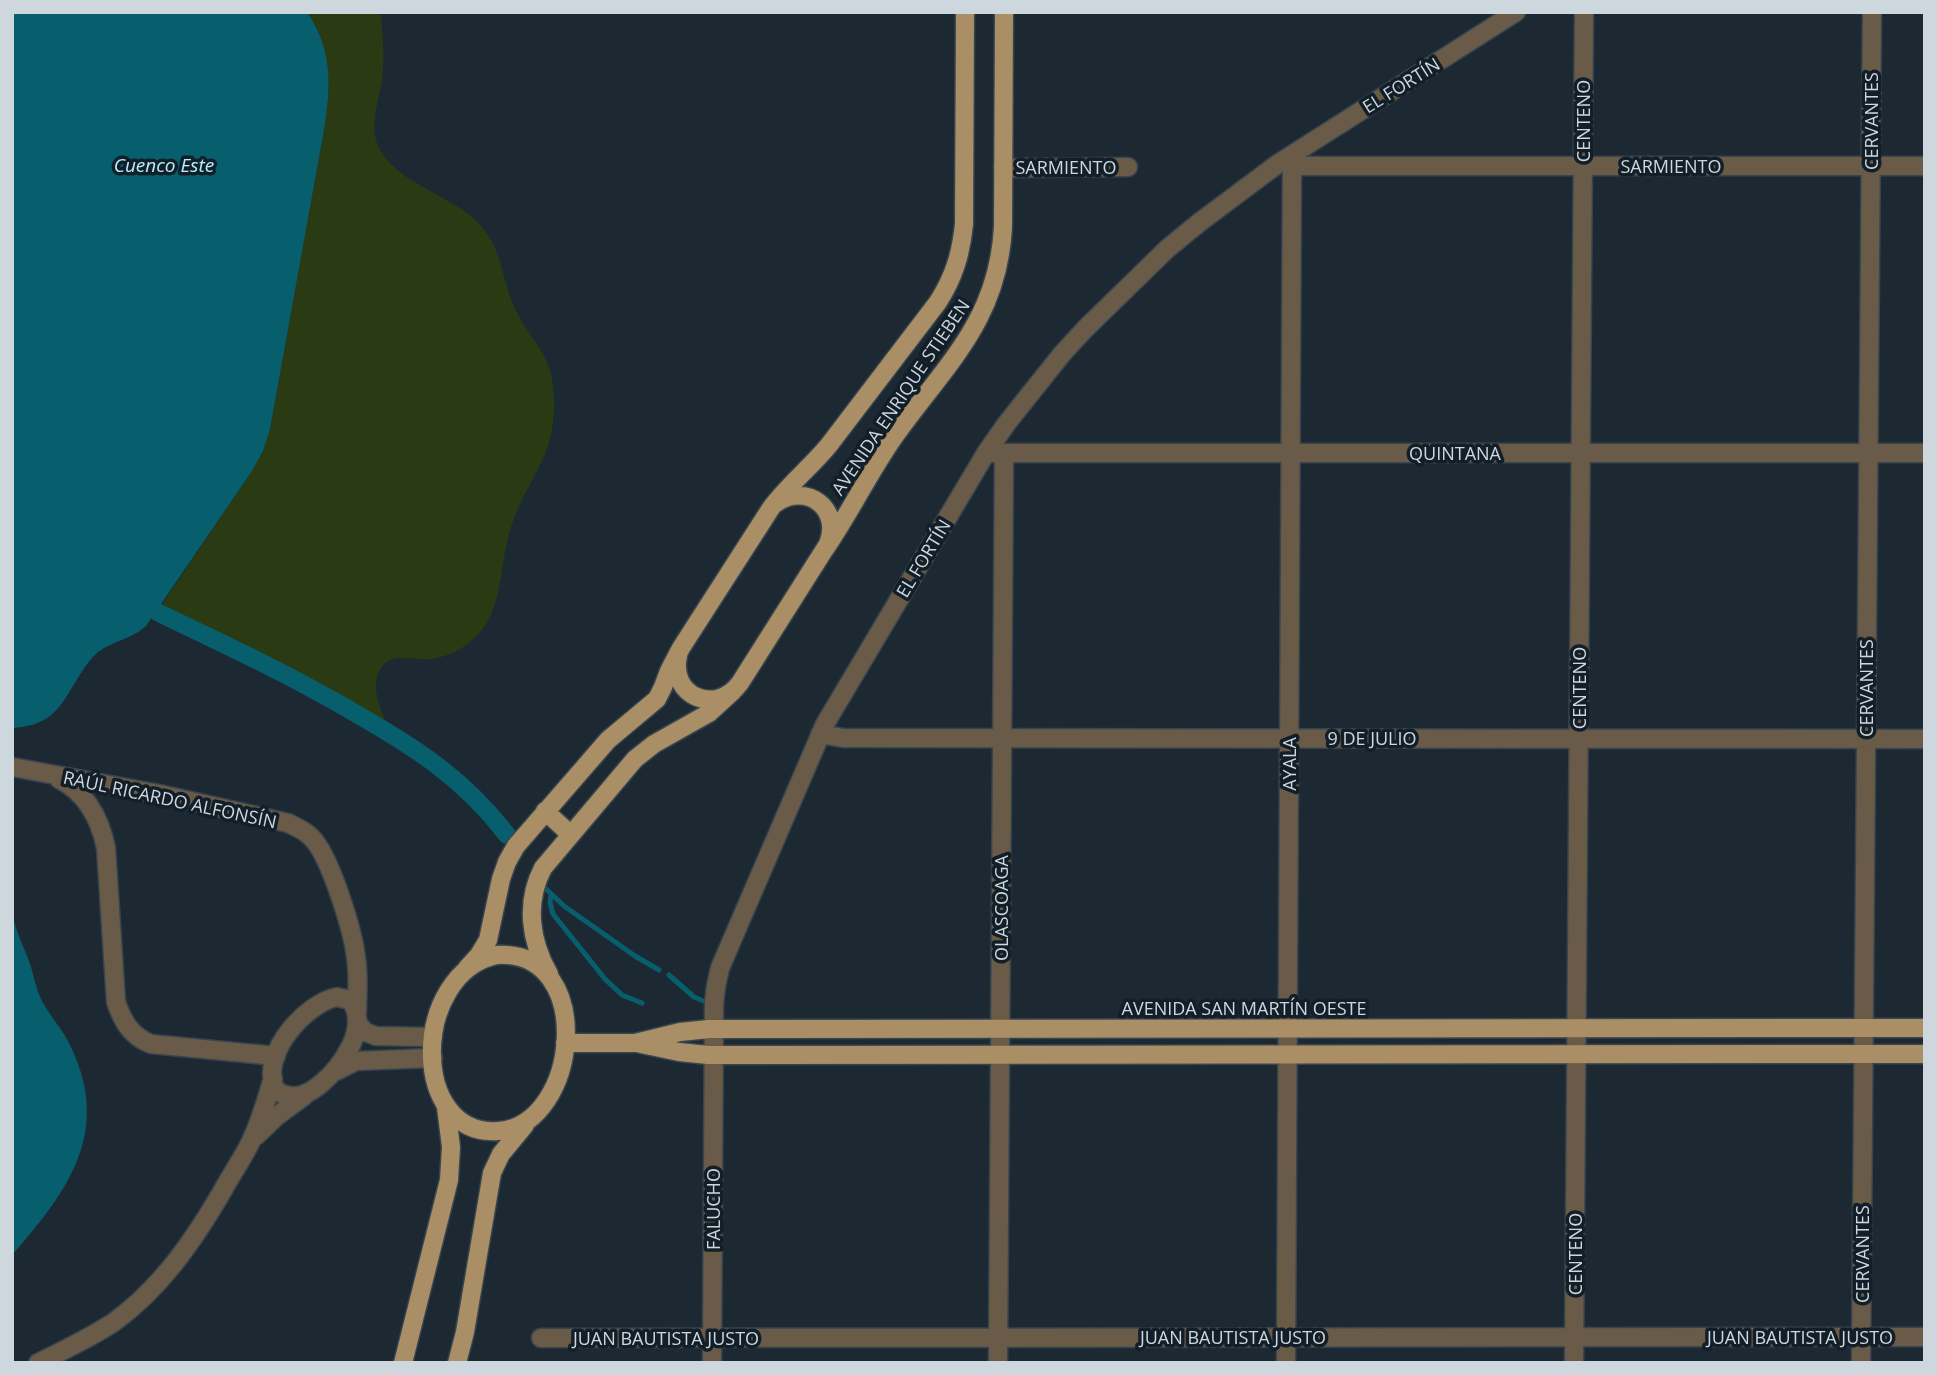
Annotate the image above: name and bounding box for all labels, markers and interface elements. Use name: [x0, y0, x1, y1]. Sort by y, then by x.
street label: EL FORTÍN: [1358, 52, 1444, 118]
street label: CERVANTES: [1859, 72, 1883, 170]
street label: CENTENO: [1571, 80, 1595, 162]
water label: Cuenco Este: [114, 152, 214, 178]
street label: SARMIENTO: [1620, 154, 1722, 178]
street label: SARMIENTO: [1015, 155, 1117, 179]
street label: AVENIDA ENRIQUE STIEBEN: [825, 294, 975, 500]
street label: QUINTANA: [1409, 441, 1502, 465]
street label: EL FORTÍN: [890, 515, 956, 601]
street label: CERVANTES: [1854, 639, 1878, 737]
street label: CENTENO: [1567, 647, 1591, 729]
street label: 9 DE JULIO: [1327, 726, 1417, 750]
street label: AYALA: [1277, 737, 1301, 791]
street label: RAÚL RICARDO ALFONSÍN: [61, 765, 279, 833]
street label: OLASCOAGA: [989, 854, 1013, 961]
street label: AVENIDA SAN MARTÍN OESTE: [1122, 996, 1366, 1020]
street label: FALUCHO: [701, 1168, 725, 1250]
street label: CERVANTES: [1850, 1205, 1874, 1303]
street label: CENTENO: [1563, 1213, 1587, 1295]
street label: JUAN BAUTISTA JUSTO: [1138, 1325, 1326, 1349]
street label: JUAN BAUTISTA JUSTO: [1705, 1325, 1893, 1349]
street label: JUAN BAUTISTA JUSTO: [571, 1326, 759, 1350]

